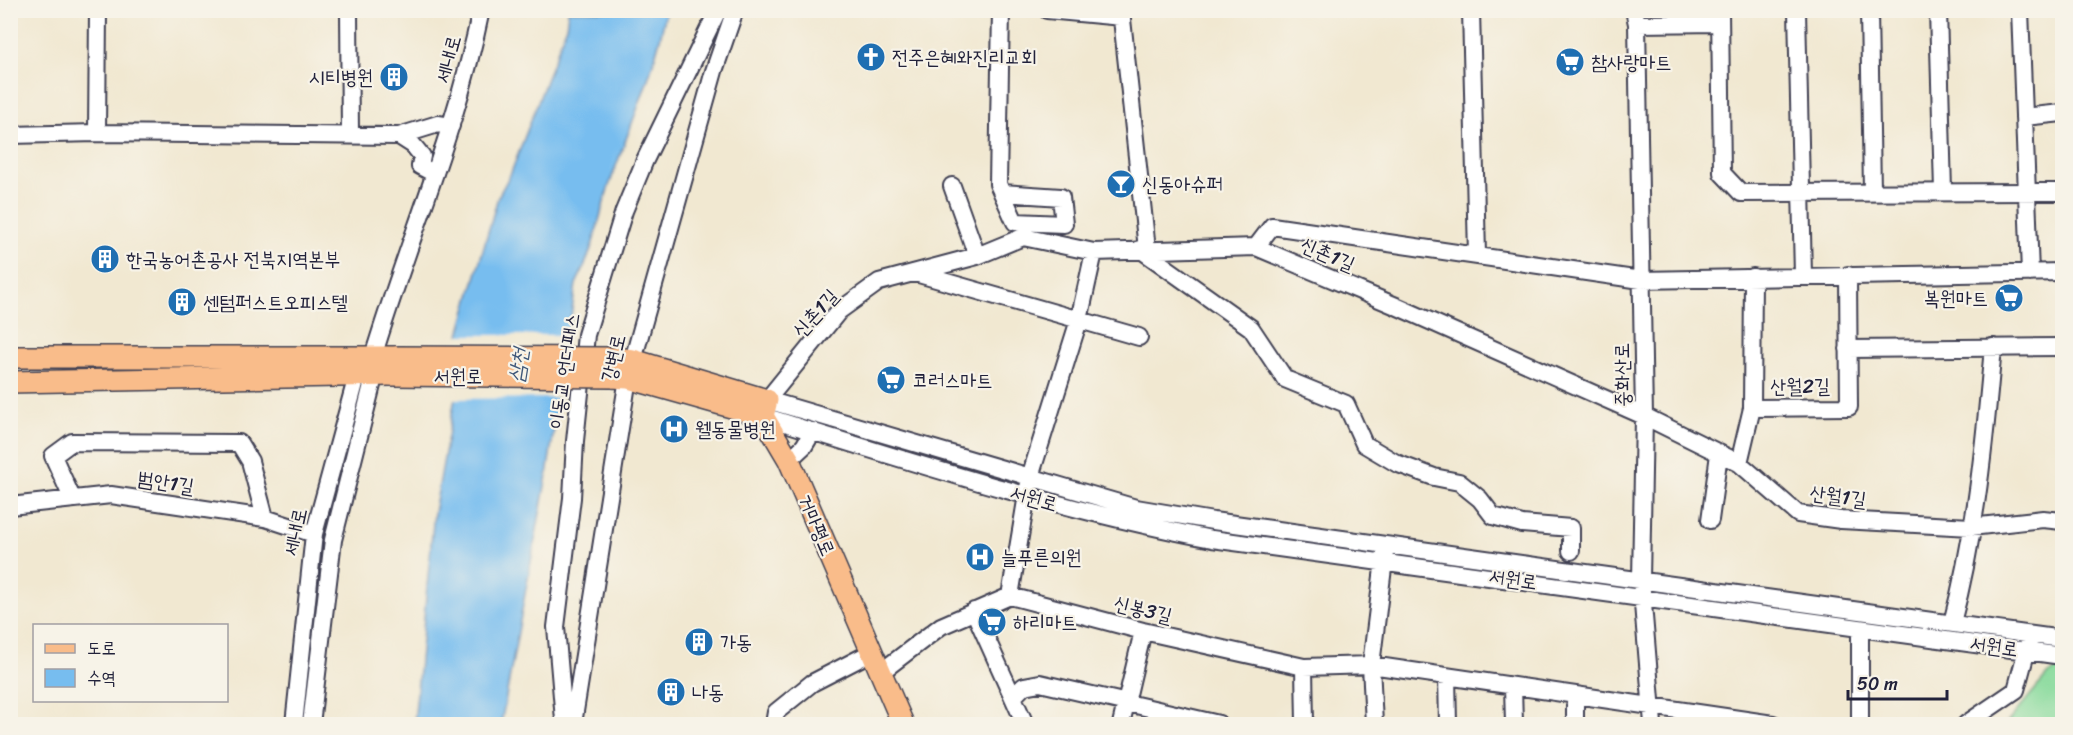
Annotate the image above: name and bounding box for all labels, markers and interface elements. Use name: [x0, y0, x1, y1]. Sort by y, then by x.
street label: 세내로: [425, 31, 472, 87]
place label: 전주은혜와진리교회: [892, 40, 1037, 75]
church icon: 전주은혜와진리교회: [855, 41, 887, 73]
place label: 참사랑마트: [1591, 45, 1671, 80]
supermarket icon: 참사랑마트: [1554, 46, 1586, 78]
place label: 시티병원: [309, 60, 373, 95]
building icon: 시티병원: [378, 61, 410, 93]
place label: 신동아슈퍼: [1142, 167, 1222, 202]
bar icon: 신동아슈퍼: [1105, 168, 1137, 200]
street label: 신촌1길: [1295, 227, 1361, 282]
place label: 한국농어촌공사 전북지역본부: [126, 242, 340, 277]
building icon: 한국농어촌공사 전북지역본부: [89, 243, 121, 275]
street label: 신촌1길: [783, 280, 847, 346]
place label: 복원마트: [1924, 281, 1988, 316]
supermarket icon: 복원마트: [1993, 282, 2025, 314]
place label: 센텀퍼스트오피스텔: [203, 285, 348, 320]
building icon: 센텀퍼스트오피스텔: [166, 286, 198, 318]
street label: 이동교 언더패스: [539, 310, 590, 432]
street label: 강변로: [591, 331, 636, 386]
water label: 삼천: [497, 343, 540, 385]
street label: 중화산로: [1604, 343, 1641, 407]
street label: 서원로: [434, 359, 482, 394]
place label: 코러스마트: [912, 363, 992, 398]
supermarket icon: 코러스마트: [875, 364, 907, 396]
street label: 산월2길: [1770, 368, 1830, 405]
place label: 웰동물병원: [695, 412, 775, 447]
hospital icon: 웰동물병원: [658, 413, 690, 445]
street label: 범안1길: [135, 461, 197, 504]
street label: 서원로: [1006, 475, 1062, 522]
street label: 산월1길: [1808, 476, 1868, 517]
street label: 거마평로: [788, 489, 845, 562]
street label: 세내로: [273, 505, 318, 559]
place label: 늘푸른의원: [1001, 540, 1081, 575]
hospital icon: 늘푸른의원: [964, 541, 996, 573]
street label: 서원로: [1487, 559, 1539, 600]
street label: 신봉3길: [1110, 585, 1176, 634]
place label: 하리마트: [1013, 605, 1077, 640]
supermarket icon: 하리마트: [976, 606, 1008, 638]
legend: [33, 624, 228, 702]
place label: 가동: [720, 625, 752, 660]
building icon: 가동: [683, 626, 715, 658]
street label: 서원로: [1968, 626, 2020, 667]
text: 도로: [87, 632, 116, 664]
text: 수역: [87, 662, 116, 694]
scale bar: [1848, 663, 1947, 701]
text: 50 m: [1857, 668, 1898, 700]
place label: 나동: [692, 675, 724, 710]
building icon: 나동: [655, 676, 687, 708]

